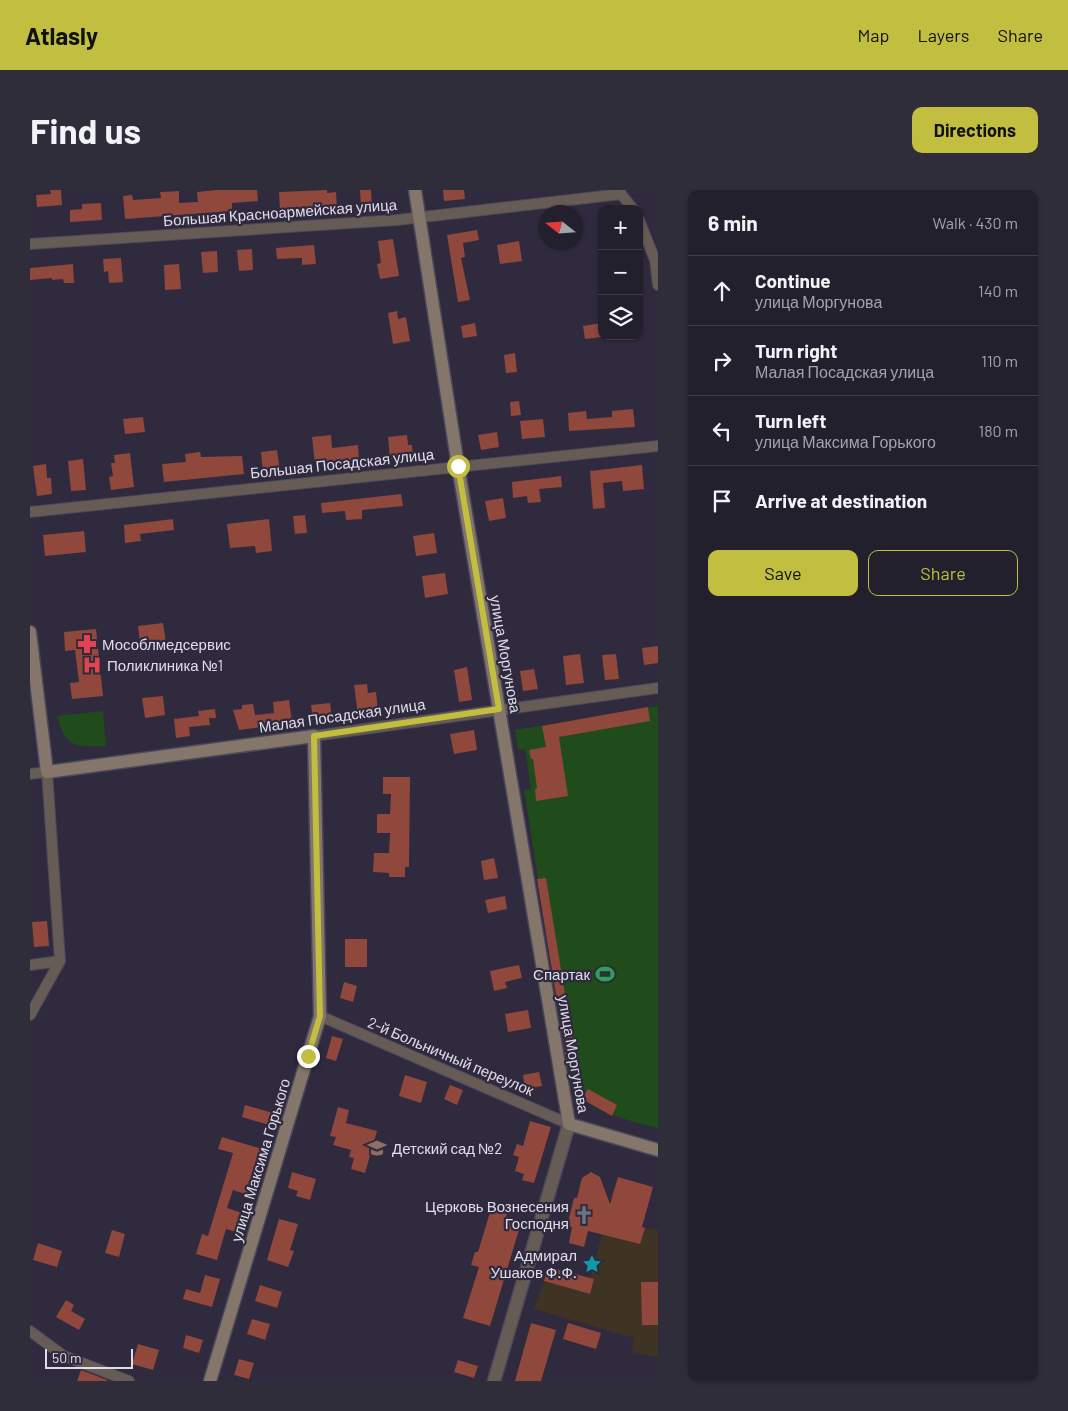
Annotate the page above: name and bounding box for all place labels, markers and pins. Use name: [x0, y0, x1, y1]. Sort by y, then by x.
pharmacy icon: Мособлмедсервис: [76, 633, 98, 655]
place label: Мособлмедсервис: [102, 635, 231, 653]
hospital icon: Поликлиника №1: [81, 654, 103, 676]
place label: Поликлиника №1: [107, 656, 223, 674]
sports icon: Спартак: [594, 963, 616, 985]
place label: Спартак: [533, 965, 590, 983]
school or university icon: Детский сад №2: [366, 1137, 388, 1159]
place label: Детский сад №2: [392, 1139, 502, 1157]
place label: Церковь Вознесения Господня: [425, 1197, 569, 1232]
church icon: Церковь Вознесения Господня: [573, 1204, 595, 1226]
place label: Адмирал Ушаков Ф.Ф.: [491, 1246, 577, 1281]
place icon: Адмирал Ушаков Ф.Ф.: [581, 1253, 603, 1275]

